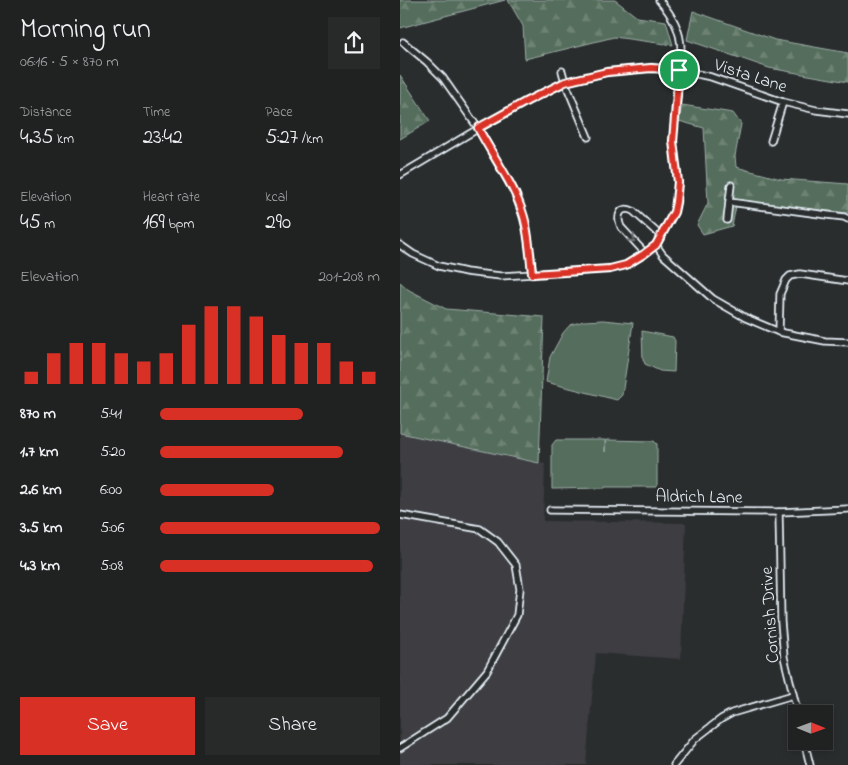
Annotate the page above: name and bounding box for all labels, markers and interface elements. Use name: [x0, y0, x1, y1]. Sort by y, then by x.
text: Morning run: [20, 10, 151, 51]
button: share: [328, 17, 380, 69]
pin: [658, 49, 700, 91]
text: 06:16 · 5 × 870 m: [20, 50, 119, 74]
street label: Vista Lane: [710, 53, 791, 101]
icon: arrive: [665, 56, 693, 84]
text: Distance: [20, 102, 72, 123]
text: Time: [143, 102, 170, 123]
text: Pace: [265, 102, 293, 123]
text: 4.35: [20, 123, 54, 153]
text: 23:42: [143, 123, 183, 153]
text: 5:27: [265, 123, 298, 153]
text: km: [54, 129, 74, 150]
text: /km: [298, 129, 323, 150]
text: Elevation: [20, 187, 71, 208]
text: Heart rate: [143, 187, 200, 208]
text: kcal: [265, 187, 288, 208]
text: 45: [20, 208, 41, 238]
text: 169: [143, 208, 165, 238]
text: 290: [265, 208, 291, 238]
text: m: [41, 214, 55, 235]
text: bpm: [165, 214, 194, 235]
one-way arrow: [626, 233, 635, 242]
text: Elevation: [20, 265, 79, 289]
text: 201–208 m: [318, 265, 380, 289]
text: 870 m: [20, 402, 56, 426]
text: 5:41: [100, 402, 122, 426]
text: 1.7 km: [20, 440, 58, 464]
text: 5:20: [100, 440, 125, 464]
text: 2.6 km: [20, 478, 62, 502]
text: 6:00: [100, 478, 122, 502]
street label: Aldrich Lane: [655, 484, 744, 512]
text: 3.5 km: [20, 516, 62, 540]
text: 5:06: [100, 516, 124, 540]
text: 4.3 km: [20, 554, 60, 578]
text: 5:08: [100, 554, 123, 578]
street label: Cornish Drive: [755, 565, 787, 664]
button: Save: [20, 697, 195, 755]
button: Share: [205, 697, 380, 755]
north arrow: [788, 705, 832, 750]
map controls: [788, 705, 833, 750]

